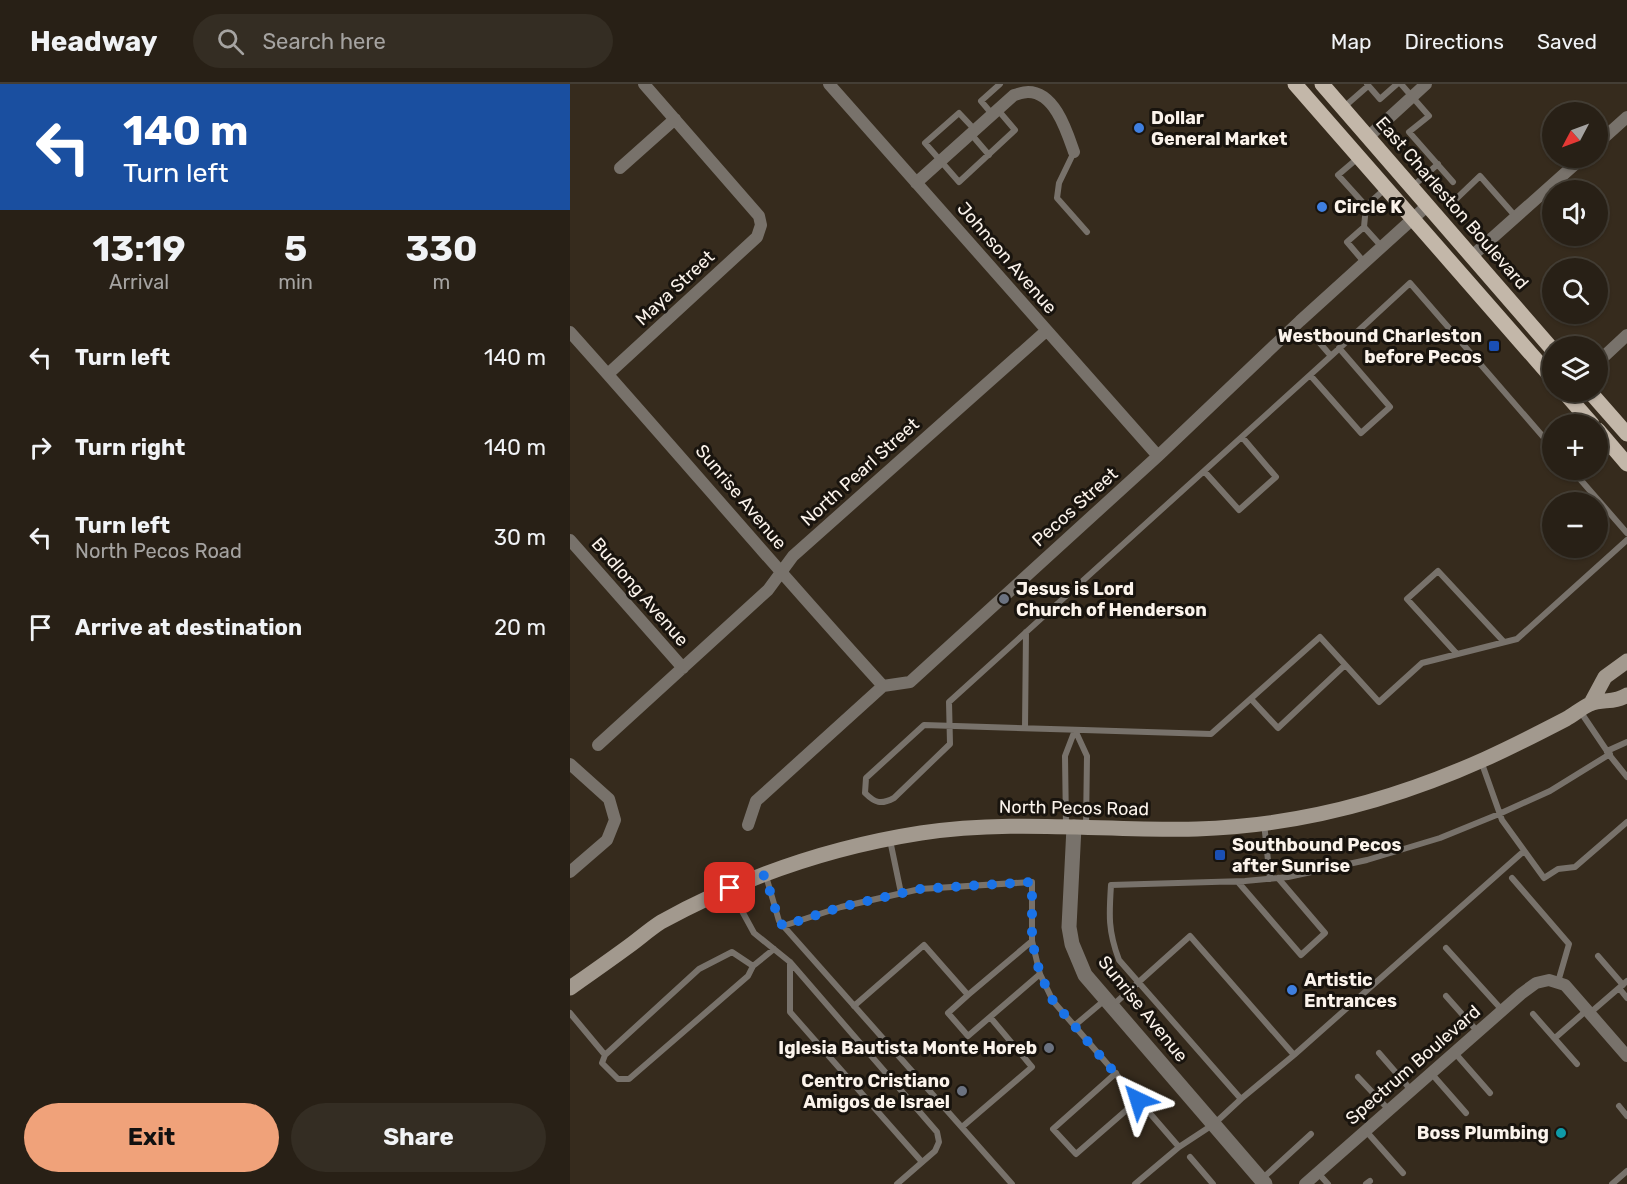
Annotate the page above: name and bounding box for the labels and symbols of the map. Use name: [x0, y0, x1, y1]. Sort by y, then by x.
north arrow: [1542, 102, 1608, 168]
place label: Dollar General Market: [1151, 107, 1287, 150]
street label: East Charleston Boulevard: [1371, 112, 1533, 294]
marker: Dollar General Market: [1132, 121, 1146, 135]
place label: Circle K: [1334, 196, 1402, 218]
street label: Johnson Avenue: [952, 198, 1062, 318]
marker: Circle K: [1315, 200, 1329, 214]
street label: Maya Street: [631, 246, 719, 330]
place label: Westbound Charleston before Pecos: [1278, 325, 1482, 368]
marker: Westbound Charleston before Pecos: [1487, 339, 1501, 353]
street label: North Pearl Street: [796, 413, 924, 531]
street label: Sunrise Avenue: [691, 440, 791, 554]
street label: Pecos Street: [1028, 463, 1122, 551]
street label: Budlong Avenue: [587, 533, 693, 651]
place label: Jesus is Lord Church of Henderson: [1016, 578, 1207, 621]
marker: Jesus is Lord Church of Henderson: [997, 592, 1011, 606]
street label: North Pecos Road: [999, 796, 1149, 820]
place label: Southbound Pecos after Sunrise: [1232, 834, 1402, 877]
marker: Southbound Pecos after Sunrise: [1213, 848, 1227, 862]
pin: [704, 862, 755, 913]
street label: Sunrise Avenue: [1093, 951, 1193, 1067]
place label: Artistic Entrances: [1304, 969, 1397, 1012]
marker: Artistic Entrances: [1285, 983, 1299, 997]
street label: Spectrum Boulevard: [1341, 1001, 1485, 1129]
place label: Iglesia Bautista Monte Horeb: [778, 1037, 1037, 1059]
marker: Iglesia Bautista Monte Horeb: [1042, 1041, 1056, 1055]
position arrow: [1106, 1068, 1170, 1132]
place label: Centro Cristiano Amigos de Israel: [801, 1070, 950, 1113]
marker: Centro Cristiano Amigos de Israel: [955, 1084, 969, 1098]
place label: Boss Plumbing: [1417, 1122, 1549, 1144]
marker: Boss Plumbing: [1554, 1126, 1568, 1140]

